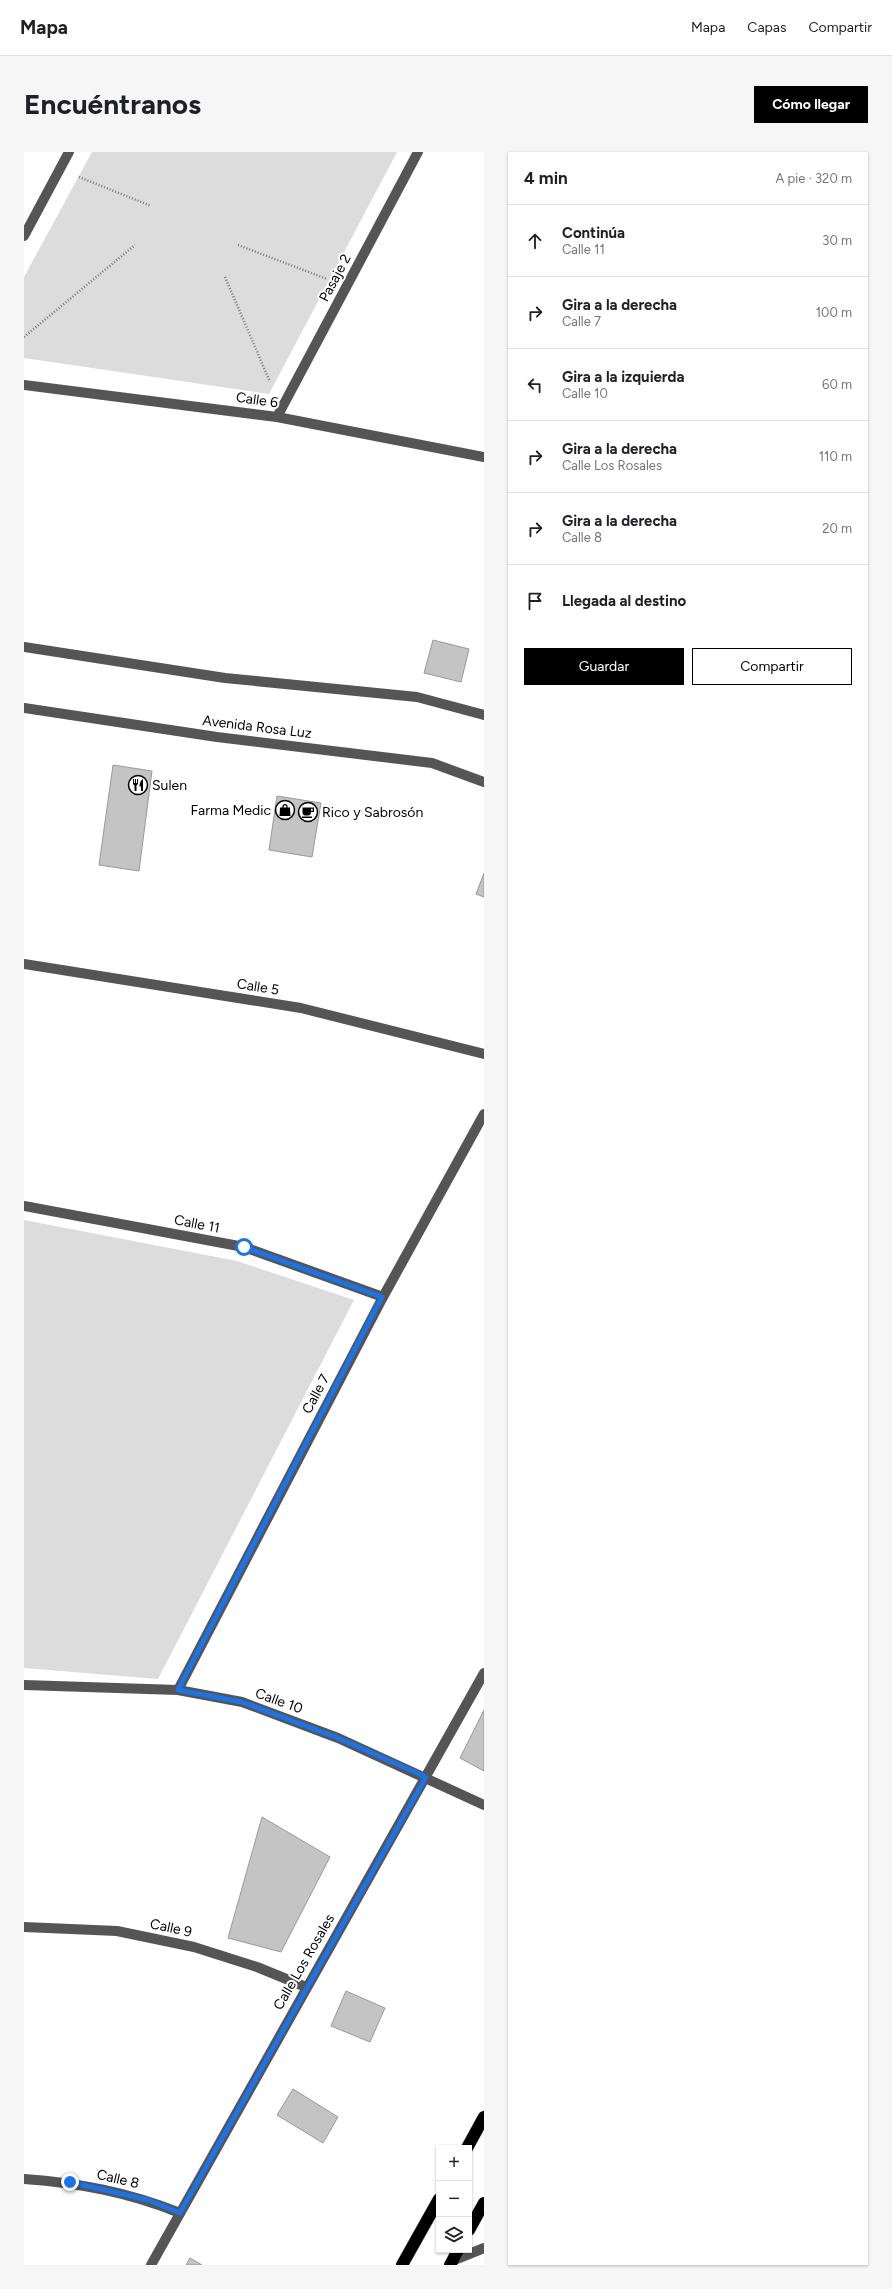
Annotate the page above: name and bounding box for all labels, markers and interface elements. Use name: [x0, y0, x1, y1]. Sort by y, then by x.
text: Mapa: [20, 16, 68, 39]
text: Mapa: [691, 19, 725, 36]
text: Capas: [747, 19, 786, 36]
text: Compartir: [808, 19, 872, 36]
button: Cómo llegar: [754, 86, 868, 123]
text: Encuéntranos: [24, 87, 201, 121]
text: 4 min: [524, 168, 568, 188]
text: A pie · 320 m: [776, 171, 852, 186]
text: Continúa: [562, 224, 625, 242]
icon: ahead: [524, 230, 546, 252]
text: 30 m: [822, 233, 852, 248]
text: Calle 11: [562, 242, 605, 257]
street label: Pasaje 2: [315, 251, 355, 305]
text: Gira a la derecha: [562, 296, 677, 314]
icon: right: [524, 302, 546, 324]
text: 100 m: [816, 305, 852, 320]
text: Calle 7: [562, 314, 601, 329]
text: Gira a la izquierda: [562, 368, 684, 386]
icon: left: [524, 374, 546, 396]
text: 60 m: [822, 377, 852, 392]
text: Calle 10: [562, 386, 608, 401]
street label: Calle 6: [235, 389, 279, 411]
text: Gira a la derecha: [562, 440, 677, 458]
icon: right: [524, 446, 546, 468]
text: 110 m: [819, 449, 852, 464]
text: Calle Los Rosales: [562, 458, 662, 473]
text: Gira a la derecha: [562, 512, 677, 530]
icon: right: [524, 518, 546, 540]
text: 20 m: [822, 521, 852, 536]
text: Calle 8: [562, 530, 602, 545]
icon: arrive: [524, 590, 546, 612]
text: Llegada al destino: [562, 592, 686, 610]
button: Guardar: [524, 648, 684, 685]
button: Compartir: [692, 648, 852, 685]
street label: Avenida Rosa Luz: [201, 712, 313, 742]
restaurant icon: Sulen: [127, 774, 149, 796]
place label: Sulen: [152, 777, 187, 794]
shop icon: Farma Medic: [274, 799, 296, 821]
cafe icon: Rico y Sabrosón: [297, 801, 319, 823]
place label: Farma Medic: [191, 802, 271, 819]
place label: Rico y Sabrosón: [322, 804, 423, 821]
street label: Calle 5: [236, 975, 280, 999]
street label: Calle 11: [173, 1211, 221, 1237]
route start: [235, 1238, 253, 1256]
street label: Calle 7: [299, 1371, 334, 1417]
street label: Calle 10: [253, 1685, 305, 1717]
street label: Calle Los Rosales: [270, 1911, 338, 2013]
street label: Calle 9: [148, 1915, 194, 1941]
map controls: [436, 2145, 472, 2253]
button: +: [436, 2145, 472, 2181]
street label: Calle 8: [95, 2166, 141, 2192]
route end: [61, 2173, 79, 2191]
button: −: [436, 2181, 472, 2217]
button: layers: [436, 2217, 472, 2253]

